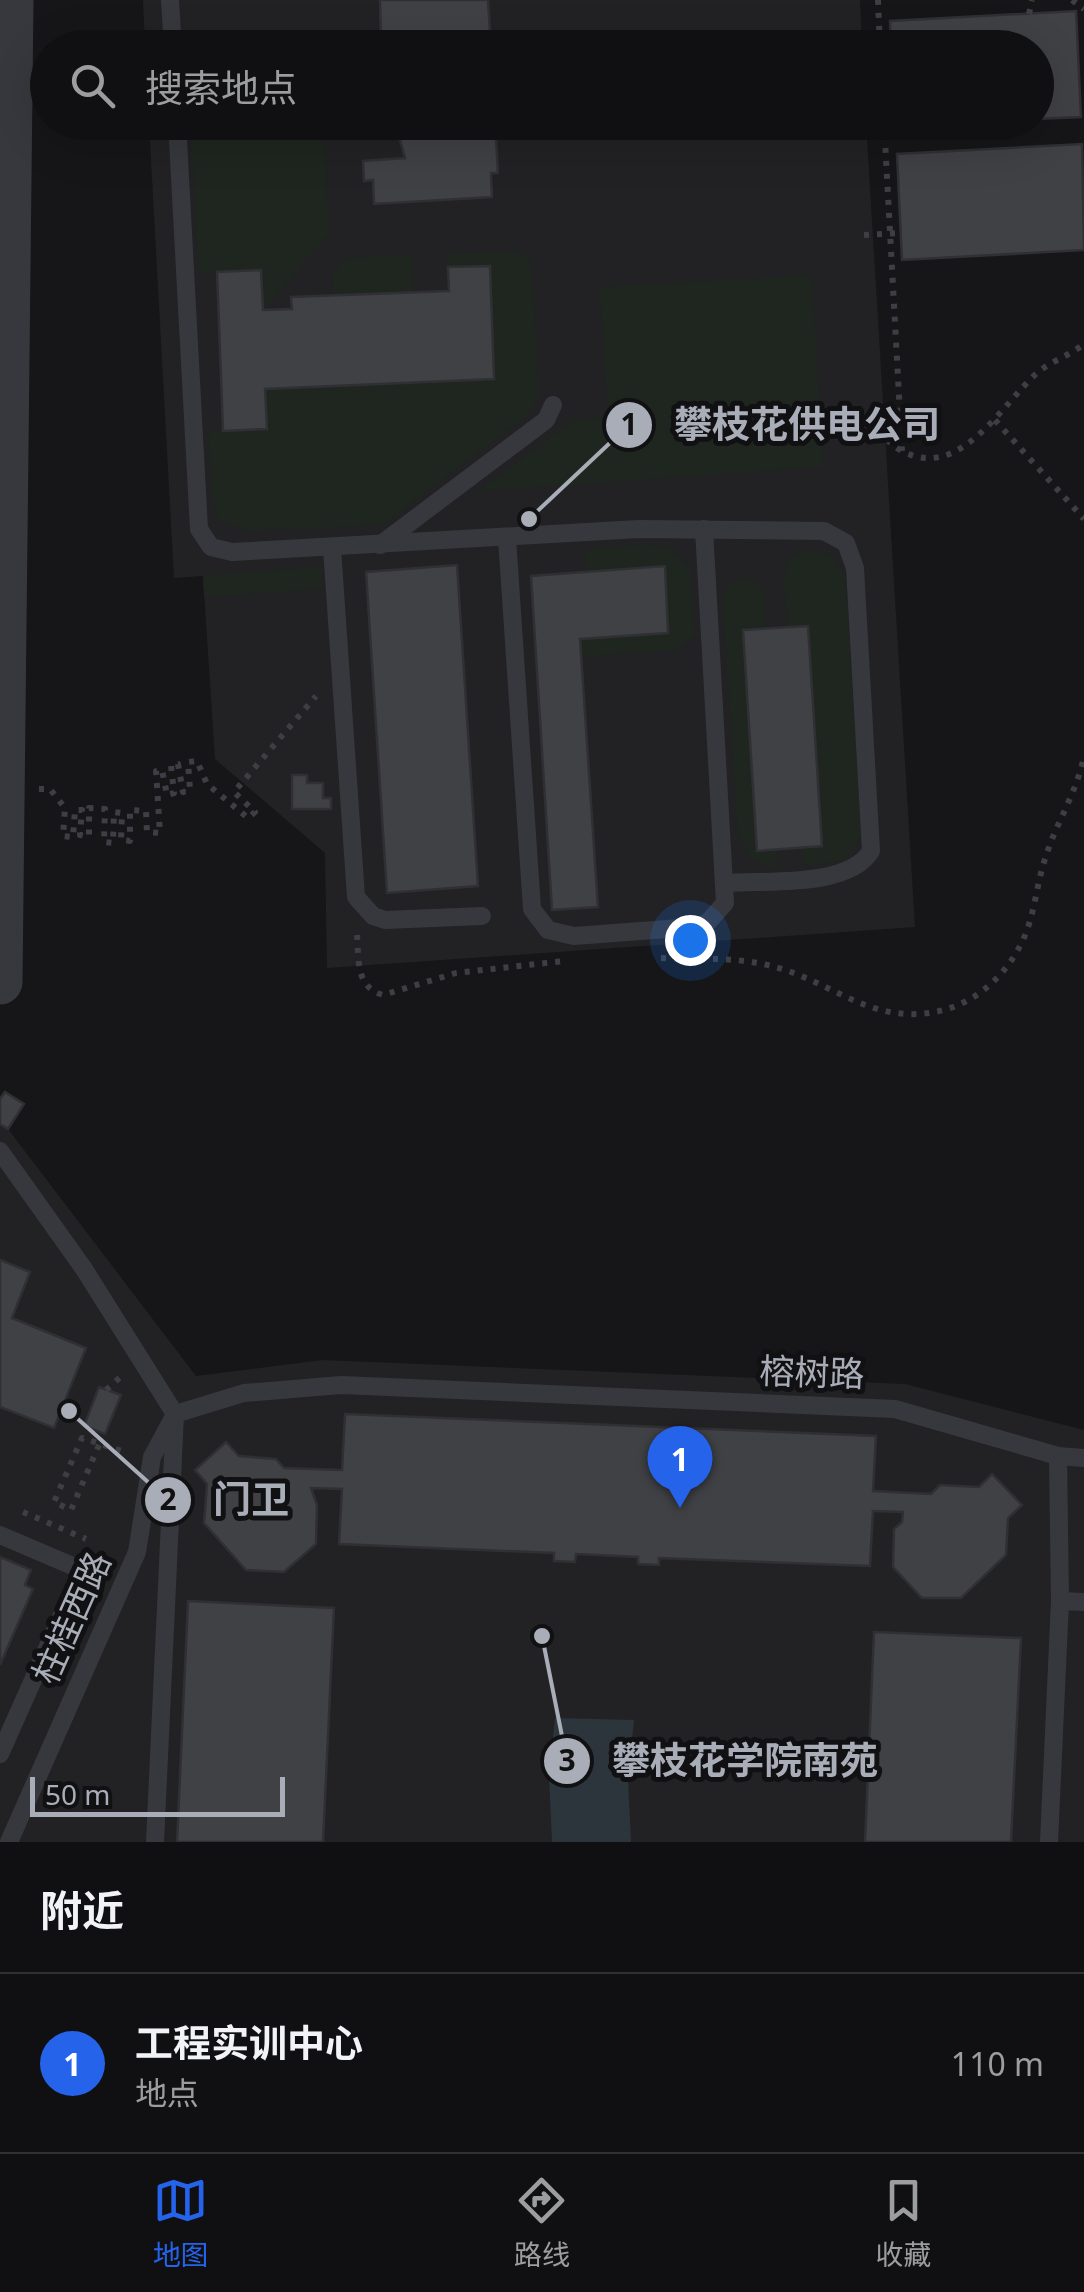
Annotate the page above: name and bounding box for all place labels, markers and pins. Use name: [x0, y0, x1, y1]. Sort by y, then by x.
callout: 攀枝花供电公司: [604, 391, 960, 459]
pin: 1: [648, 1426, 712, 1508]
callout: 门卫: [143, 1466, 309, 1534]
callout: 攀枝花学院南苑: [542, 1727, 898, 1795]

